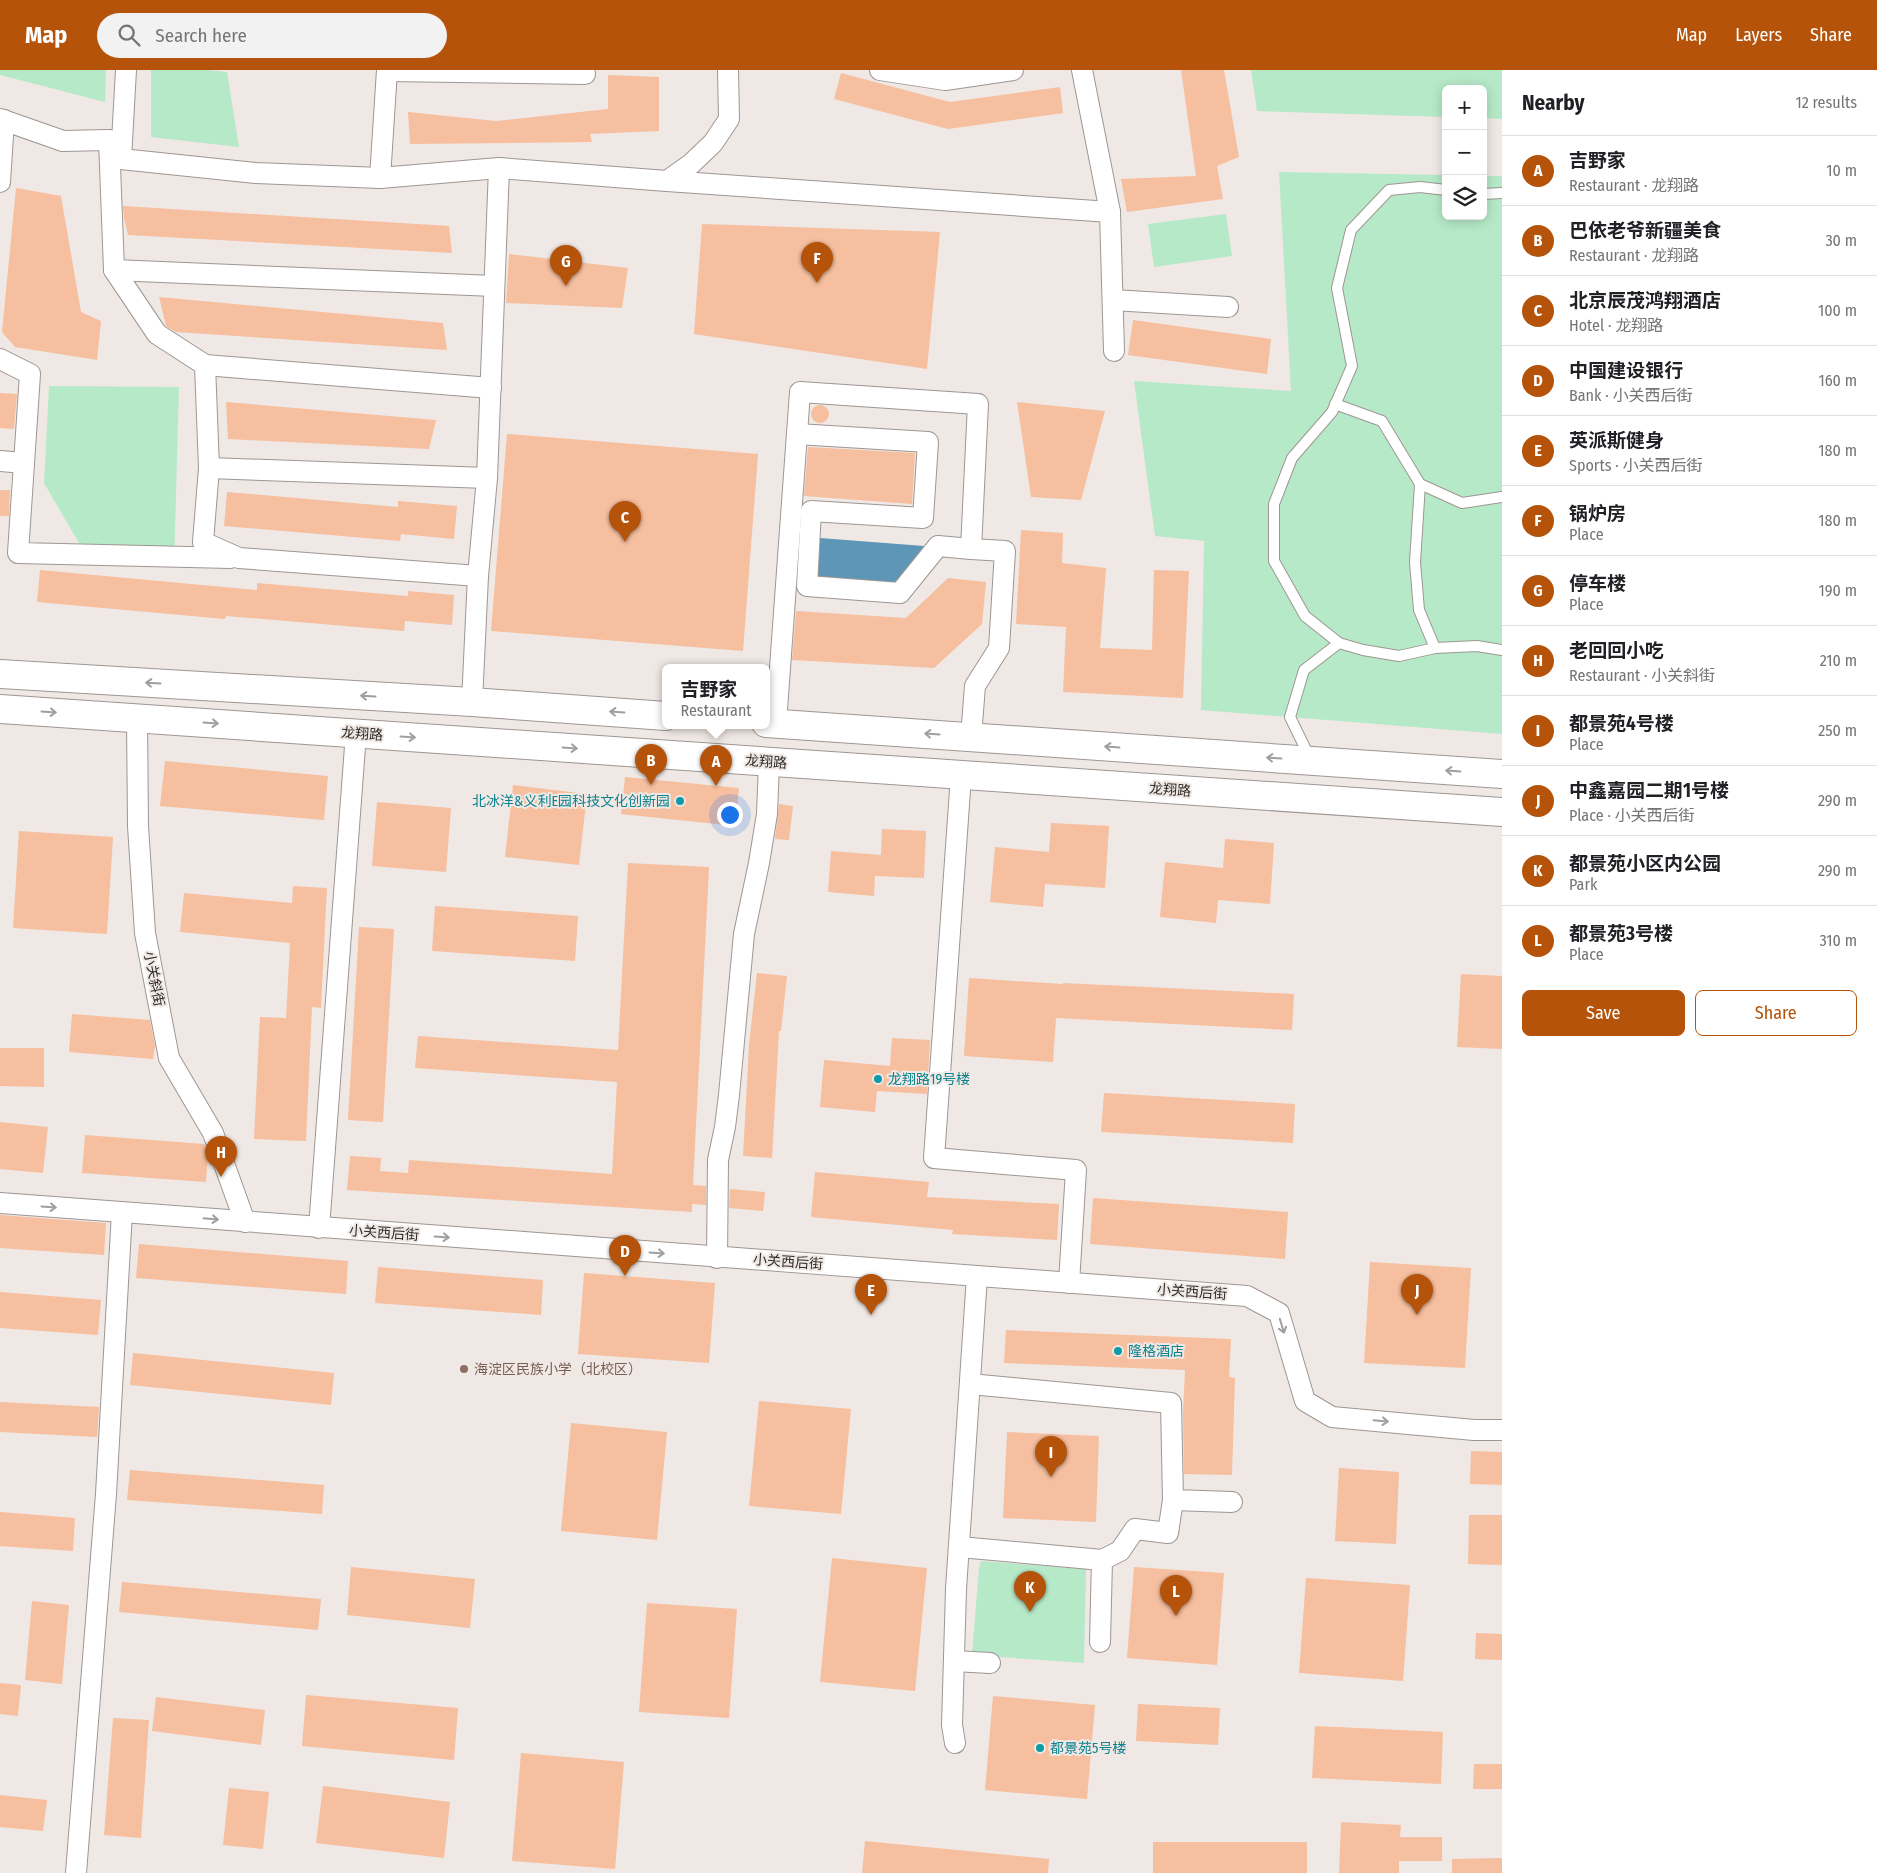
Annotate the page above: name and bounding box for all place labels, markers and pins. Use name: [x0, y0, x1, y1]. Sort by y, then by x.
pin: F: [801, 242, 833, 283]
pin: G: [550, 245, 582, 286]
pin: C: [609, 501, 641, 542]
pin: B: [635, 744, 667, 785]
pin: A: [700, 745, 732, 786]
place label: 北冰洋&义利E园科技文化创新园: [472, 793, 670, 810]
marker: 北冰洋&义利E园科技文化创新园: [674, 795, 686, 807]
place label: 龙翔路19号楼: [888, 1071, 970, 1088]
marker: 龙翔路19号楼: [872, 1073, 884, 1085]
pin: H: [205, 1136, 237, 1177]
pin: D: [609, 1235, 641, 1276]
pin: E: [855, 1274, 887, 1315]
pin: J: [1401, 1274, 1433, 1315]
place label: 隆格酒店: [1128, 1343, 1184, 1360]
marker: 隆格酒店: [1112, 1345, 1124, 1357]
place label: 海淀区民族小学（北校区）: [474, 1361, 642, 1378]
marker: 海淀区民族小学（北校区）: [458, 1363, 470, 1375]
pin: I: [1035, 1436, 1067, 1477]
pin: K: [1014, 1571, 1046, 1612]
pin: L: [1160, 1575, 1192, 1616]
place label: 都景苑5号楼: [1050, 1740, 1126, 1757]
marker: 都景苑5号楼: [1034, 1742, 1046, 1754]

